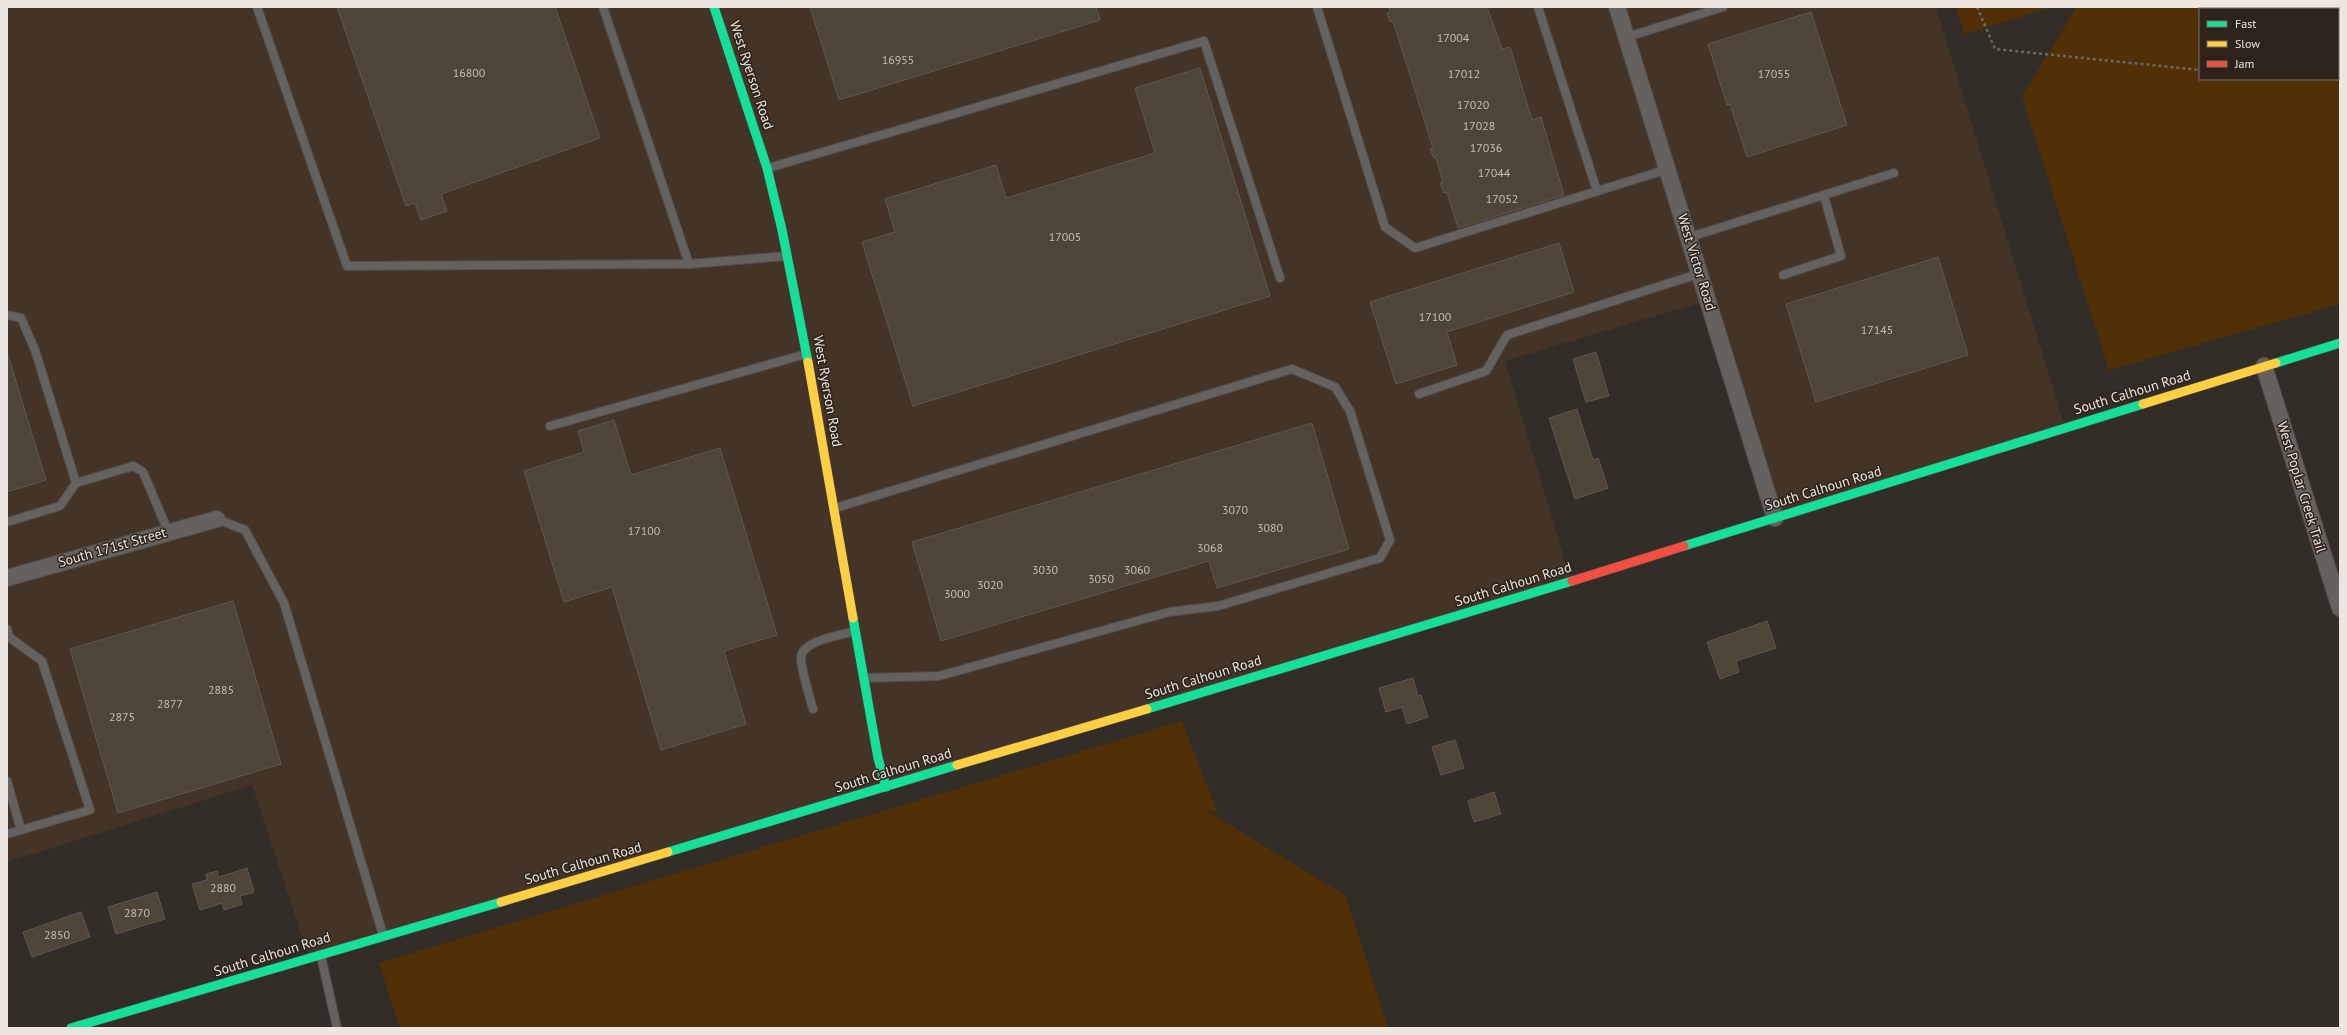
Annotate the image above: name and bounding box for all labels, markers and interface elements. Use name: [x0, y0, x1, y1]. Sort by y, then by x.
legend: [2199, 8, 2339, 80]
text: Fast: [2235, 16, 2256, 31]
street label: West Ryerson Road: [726, 18, 778, 132]
house number: 17004: [1437, 30, 1470, 45]
text: Slow: [2235, 36, 2260, 51]
house number: 16955: [882, 52, 914, 67]
text: Jam: [2234, 56, 2254, 71]
house number: 16800: [453, 65, 486, 80]
house number: 17012: [1448, 66, 1480, 81]
house number: 17055: [1758, 66, 1790, 81]
house number: 17020: [1457, 97, 1490, 112]
house number: 17028: [1463, 118, 1495, 133]
house number: 17036: [1470, 140, 1502, 155]
house number: 17044: [1478, 165, 1511, 180]
house number: 17052: [1486, 191, 1518, 206]
street label: West Victor Road: [1674, 211, 1720, 313]
house number: 17005: [1049, 229, 1081, 244]
house number: 17100: [1419, 309, 1452, 324]
house number: 17145: [1861, 322, 1893, 337]
street label: West Ryerson Road: [809, 334, 847, 448]
street label: South Calhoun Road: [2071, 366, 2193, 418]
street label: West Poplar Creek Trail: [2273, 419, 2331, 555]
street label: South Calhoun Road: [1762, 462, 1884, 514]
house number: 3070: [1222, 502, 1249, 517]
house number: 3080: [1257, 520, 1284, 535]
street label: South 171st Street: [56, 523, 168, 571]
house number: 17100: [628, 523, 661, 538]
house number: 3068: [1197, 540, 1223, 555]
street label: South Calhoun Road: [1452, 558, 1574, 610]
house number: 3030: [1032, 562, 1059, 577]
house number: 3060: [1124, 562, 1151, 577]
house number: 3050: [1088, 571, 1115, 586]
house number: 3020: [977, 577, 1004, 592]
house number: 3000: [944, 586, 971, 601]
street label: South Calhoun Road: [1142, 651, 1264, 703]
house number: 2885: [208, 682, 234, 697]
house number: 2877: [157, 696, 183, 711]
house number: 2875: [109, 709, 135, 724]
street label: South Calhoun Road: [832, 744, 954, 796]
street label: South Calhoun Road: [522, 838, 644, 888]
house number: 2880: [210, 880, 237, 895]
house number: 2870: [124, 905, 151, 920]
house number: 2850: [44, 927, 71, 942]
street label: South Calhoun Road: [211, 928, 333, 980]

